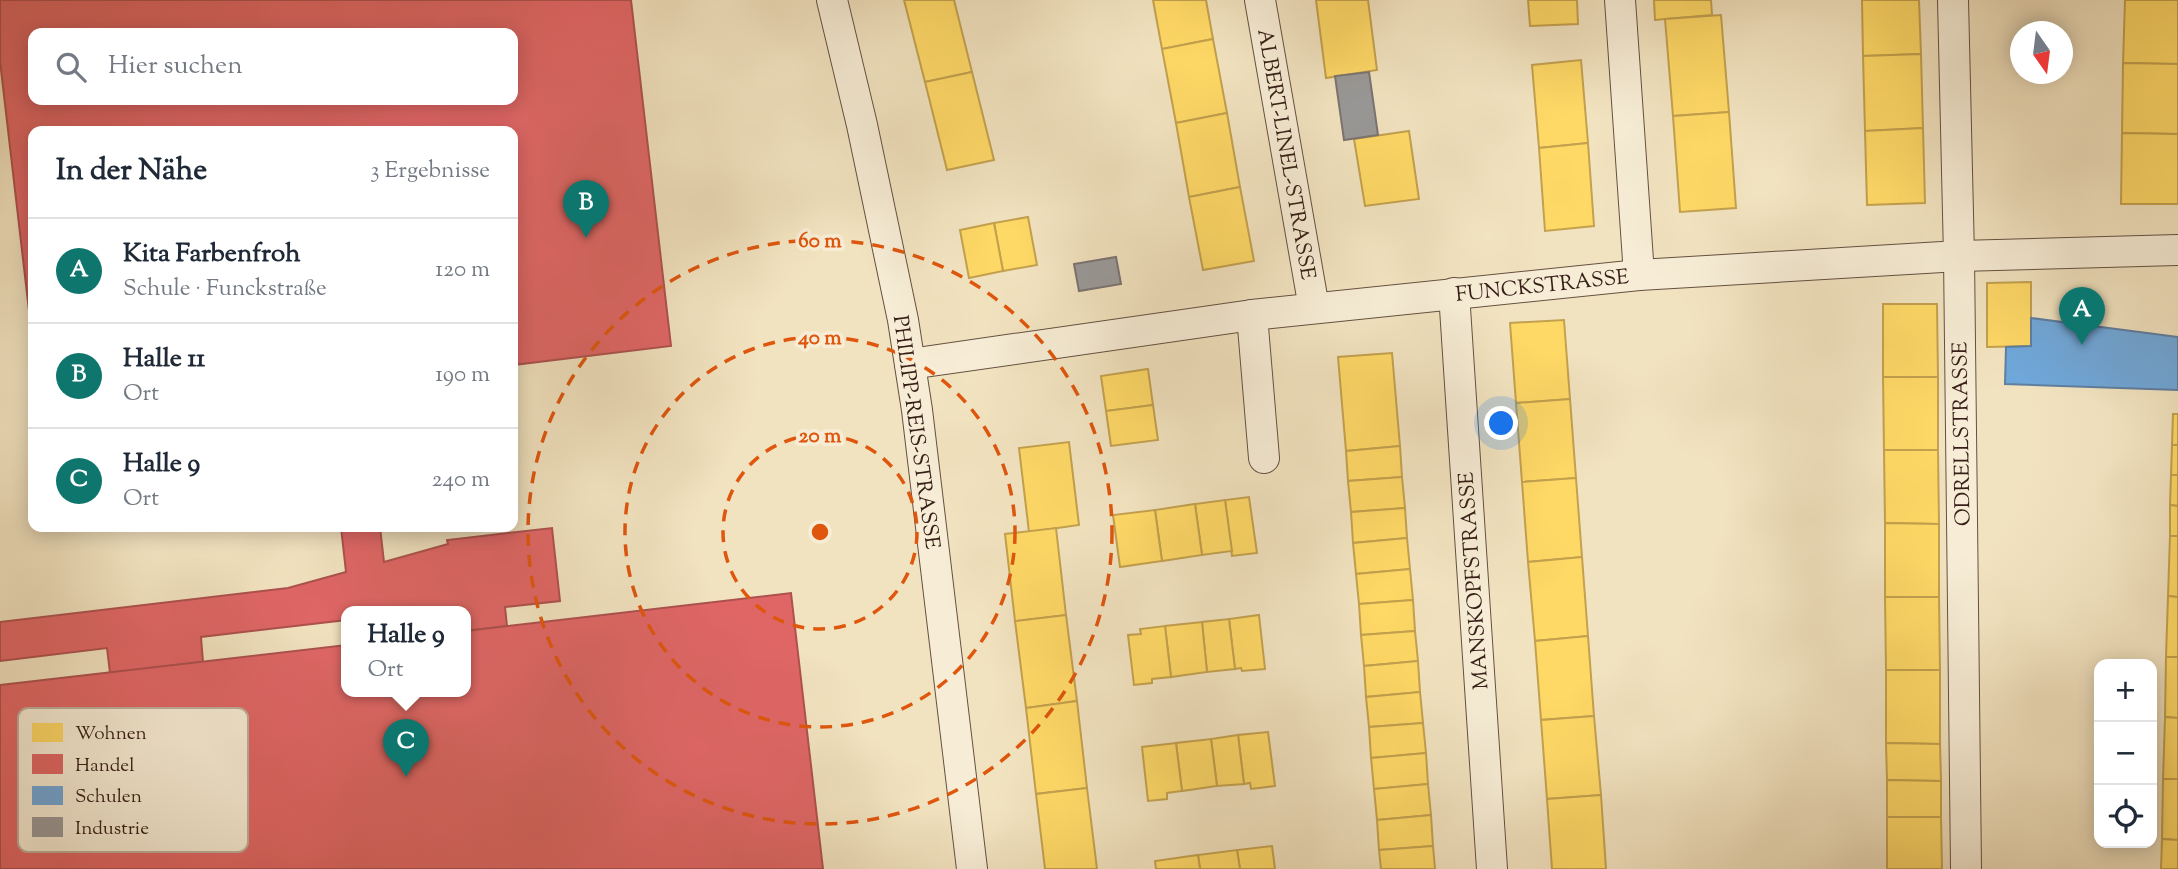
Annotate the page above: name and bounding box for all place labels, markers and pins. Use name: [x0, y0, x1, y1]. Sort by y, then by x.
pin: B: [563, 180, 609, 238]
pin: A: [2059, 287, 2105, 345]
centre of rings: [808, 520, 832, 544]
pin: C: [383, 719, 429, 777]

